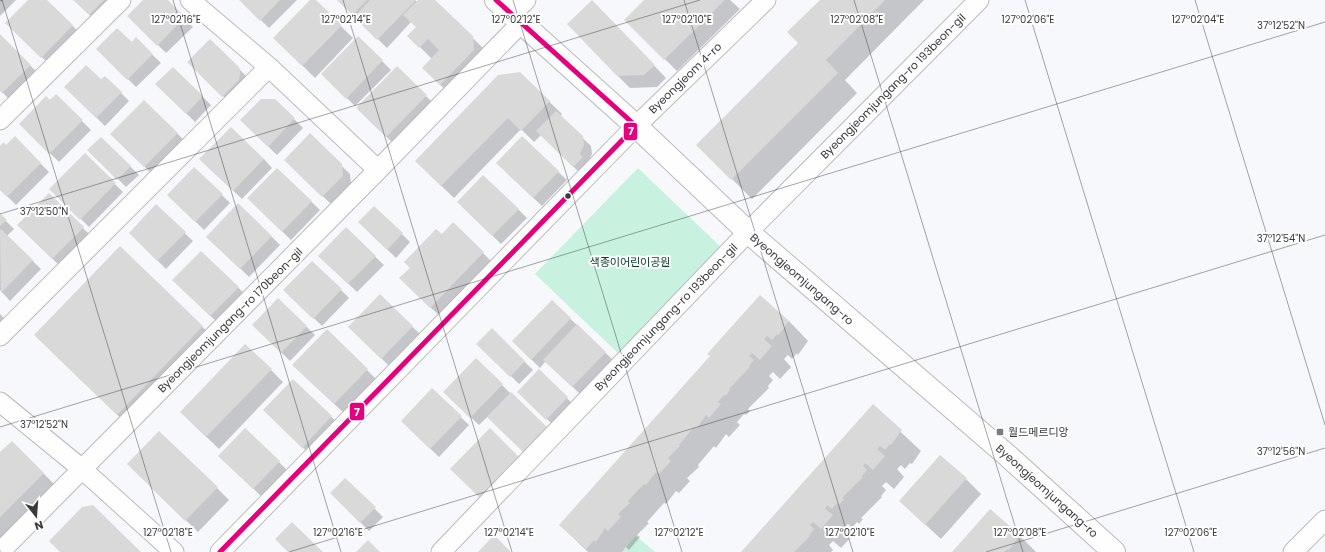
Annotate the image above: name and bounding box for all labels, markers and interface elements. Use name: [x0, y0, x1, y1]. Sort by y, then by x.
street label: Byeongjeomjungang-ro 193beon-gil: [817, 10, 969, 162]
text: 127°02'16"E: [151, 12, 201, 27]
text: 127°02'14"E: [321, 12, 371, 27]
text: 127°02'12"E: [491, 12, 541, 27]
text: 127°02'10"E: [662, 12, 712, 27]
text: 127°02'08"E: [831, 12, 883, 27]
text: 127°02'06"E: [1002, 12, 1054, 27]
text: 127°02'04"E: [1172, 12, 1224, 27]
text: 37°12'52"N: [1257, 18, 1305, 33]
street label: Byeongjeom 4-ro: [645, 39, 725, 117]
line badge: 7: [623, 122, 638, 141]
text: 7: [628, 123, 634, 139]
unlabelled marker: [563, 191, 573, 201]
text: 37°12'50"N: [20, 204, 68, 219]
street label: Byeongjeomjungang-ro: [747, 229, 857, 329]
text: 37°12'54"N: [1257, 231, 1305, 246]
street label: Byeongjeomjungang-ro 193beon-gil: [591, 240, 741, 394]
street label: Byeongjeomjungang-ro 170beon-gil: [154, 244, 306, 396]
park label: 색종이어린이공원: [590, 254, 670, 270]
line badge: 7: [349, 402, 365, 421]
text: 7: [354, 404, 360, 420]
text: 37°12'52"N: [20, 417, 68, 432]
place label: 월드메르디앙: [1008, 424, 1069, 440]
marker: 월드메르디앙: [995, 427, 1005, 437]
street label: Byeongjeomjungang-ro: [992, 441, 1102, 541]
text: 37°12'56"N: [1257, 444, 1305, 459]
north arrow: [16, 496, 56, 536]
text: N: [33, 517, 45, 534]
text: 127°02'18"E: [143, 525, 193, 540]
text: 127°02'16"E: [313, 525, 363, 540]
text: 127°02'14"E: [484, 525, 534, 540]
text: 127°02'12"E: [654, 525, 704, 540]
text: 127°02'10"E: [825, 525, 875, 540]
text: 127°02'08"E: [994, 525, 1046, 540]
text: 127°02'06"E: [1165, 525, 1217, 540]

